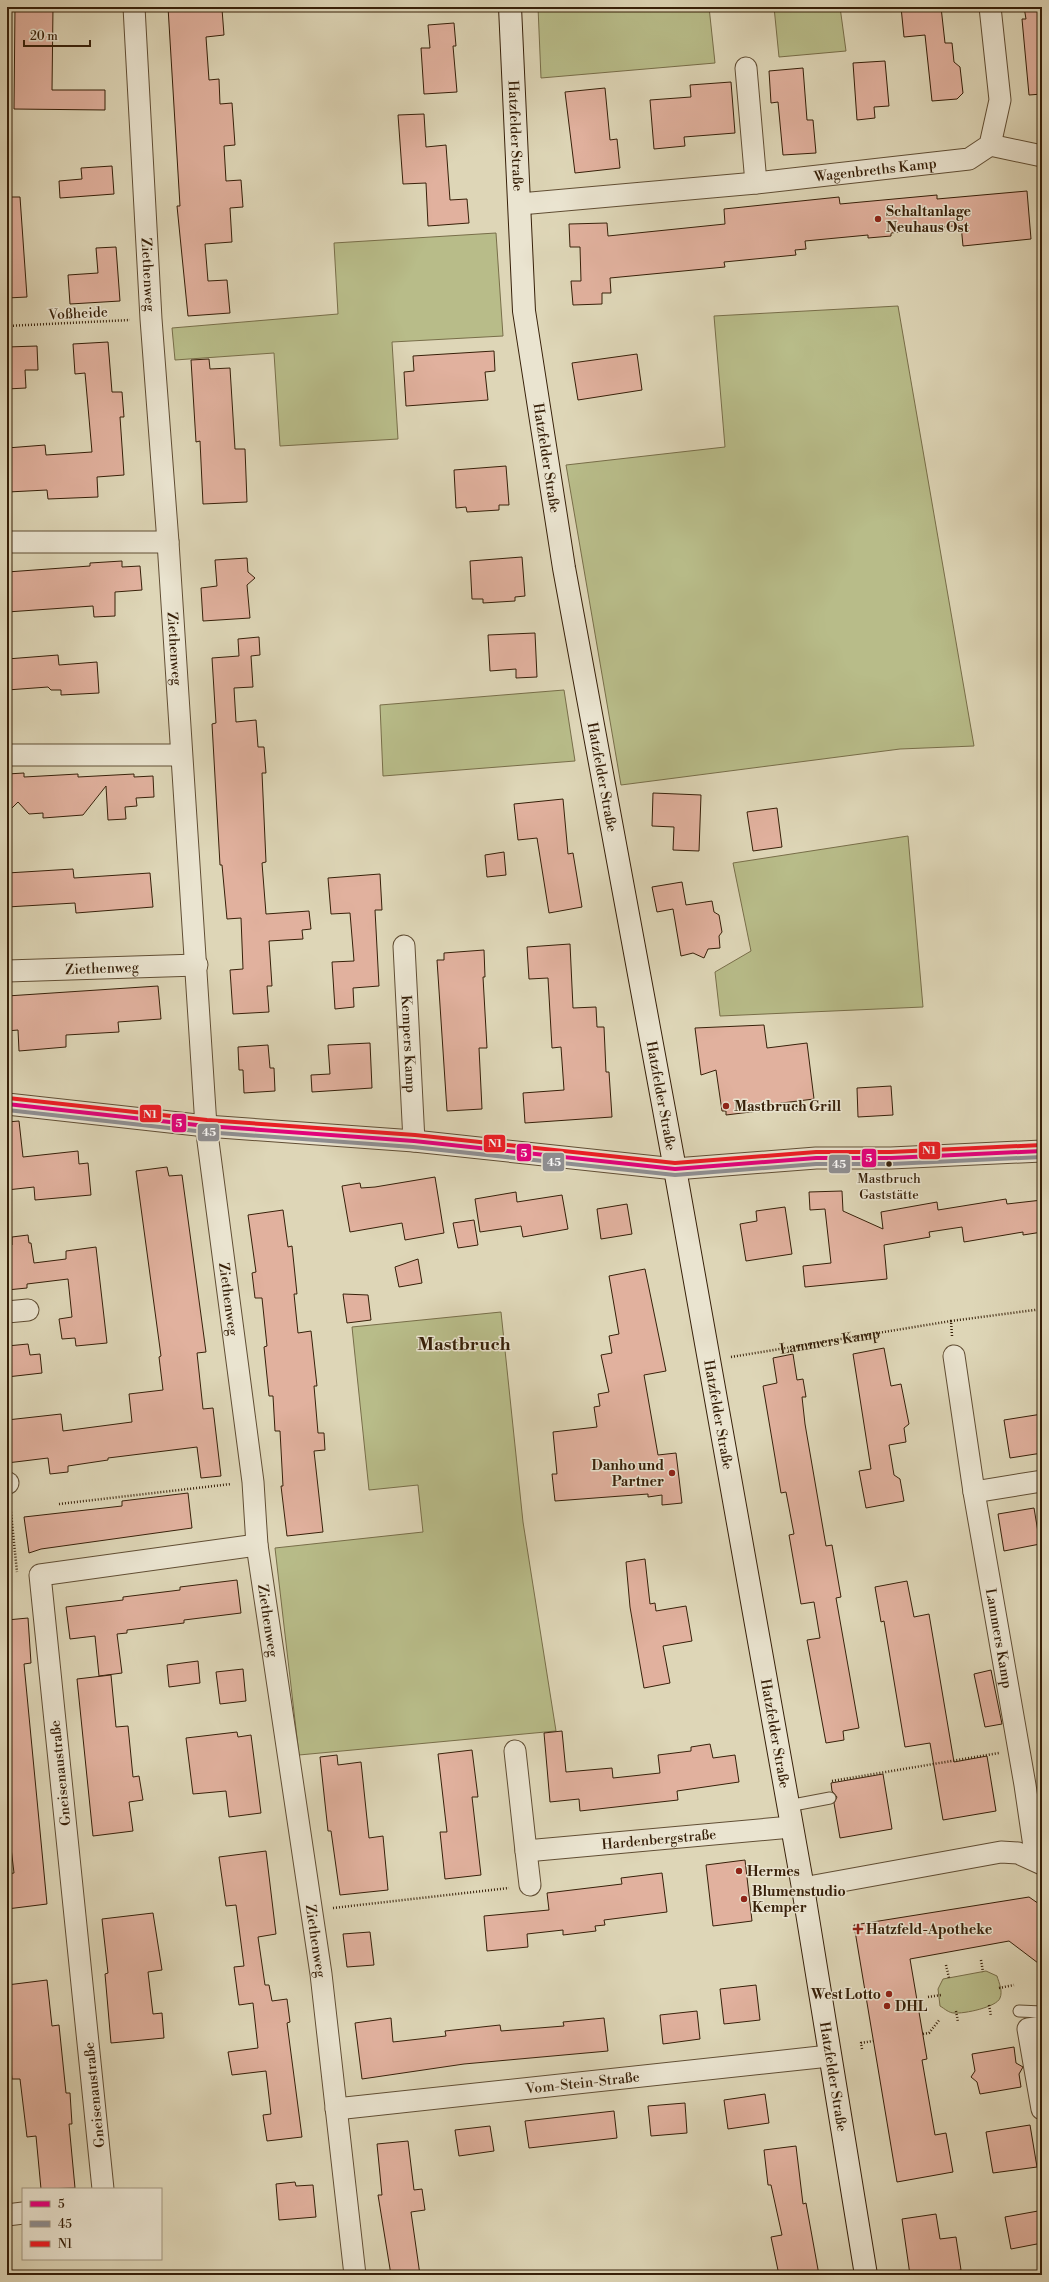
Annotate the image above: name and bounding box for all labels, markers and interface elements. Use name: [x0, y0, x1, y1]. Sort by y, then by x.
scale bar: [24, 22, 90, 48]
text: 20 m: [30, 29, 58, 44]
street label: Hatzfelder Straße: [503, 80, 526, 192]
street label: Wagenbreths Kamp: [812, 155, 938, 186]
place label: Schaltanlage Neuhaus Ost: [886, 203, 972, 237]
marker: Schaltanlage Neuhaus Ost: [873, 214, 883, 224]
street label: Ziethenweg: [137, 237, 159, 313]
street label: Voßheide: [47, 303, 108, 325]
street label: Hatzfelder Straße: [528, 402, 563, 514]
street label: Ziethenweg: [163, 611, 185, 687]
street label: Hatzfelder Straße: [583, 721, 621, 833]
street label: Ziethenweg: [65, 959, 140, 979]
street label: Kempers Kamp: [397, 995, 420, 1093]
street label: Hatzfelder Straße: [642, 1040, 679, 1152]
place label: Mastbruch Grill: [734, 1098, 841, 1116]
marker: Mastbruch Grill: [721, 1101, 731, 1111]
line badge: N1: [139, 1104, 162, 1123]
text: N1: [143, 1108, 158, 1122]
line badge: 5: [171, 1113, 187, 1133]
text: 5: [176, 1117, 183, 1131]
line badge: 45: [197, 1123, 220, 1142]
text: 45: [202, 1126, 216, 1140]
line badge: N1: [483, 1134, 506, 1153]
text: N1: [488, 1137, 503, 1151]
line badge: N1: [918, 1141, 941, 1160]
line badge: 5: [516, 1143, 532, 1162]
text: N1: [922, 1144, 937, 1158]
text: 5: [521, 1147, 528, 1161]
line badge: 5: [861, 1148, 877, 1168]
line badge: 45: [542, 1152, 565, 1172]
text: 5: [866, 1152, 873, 1166]
line badge: 45: [828, 1154, 851, 1174]
text: 45: [547, 1156, 561, 1170]
text: 45: [832, 1158, 846, 1172]
marker: Mastbruch Gaststätte: [884, 1159, 894, 1169]
place label: Mastbruch Gaststätte: [857, 1171, 921, 1203]
street label: Ziethenweg: [214, 1262, 242, 1338]
street label: Lammers Kamp: [778, 1325, 881, 1359]
district label: Mastbruch: [417, 1333, 511, 1356]
street label: Hatzfelder Straße: [699, 1358, 736, 1471]
place label: Danho und Partner: [591, 1457, 664, 1491]
marker: Danho und Partner: [667, 1468, 677, 1478]
street label: Ziethenweg: [253, 1583, 282, 1659]
street label: Lammers Kamp: [981, 1587, 1016, 1690]
street label: Hatzfelder Straße: [756, 1677, 793, 1790]
street label: Gneisenaustraße: [46, 1719, 75, 1827]
street label: Hardenbergstraße: [601, 1826, 717, 1854]
place label: Hermes: [747, 1863, 800, 1881]
marker: Hermes: [734, 1866, 744, 1876]
place label: Blumenstudio Kemper: [752, 1883, 846, 1917]
marker: Blumenstudio Kemper: [739, 1894, 749, 1904]
street label: Ziethenweg: [301, 1903, 330, 1980]
place label: Hatzfeld-Apotheke: [866, 1921, 993, 1939]
marker: Hatzfeld-Apotheke: [853, 1924, 863, 1934]
place label: West Lotto: [810, 1986, 881, 2004]
marker: West Lotto: [884, 1989, 894, 1999]
place label: DHL: [895, 1998, 928, 2016]
marker: DHL: [882, 2001, 892, 2011]
street label: Hatzfelder Straße: [815, 2021, 851, 2133]
street label: Gneisenaustraße: [80, 2041, 109, 2149]
street label: Vom-Stein-Straße: [524, 2068, 641, 2099]
legend: [22, 2188, 162, 2260]
text: 5: [58, 2197, 65, 2212]
text: 45: [58, 2217, 72, 2232]
text: N1: [58, 2237, 73, 2252]

